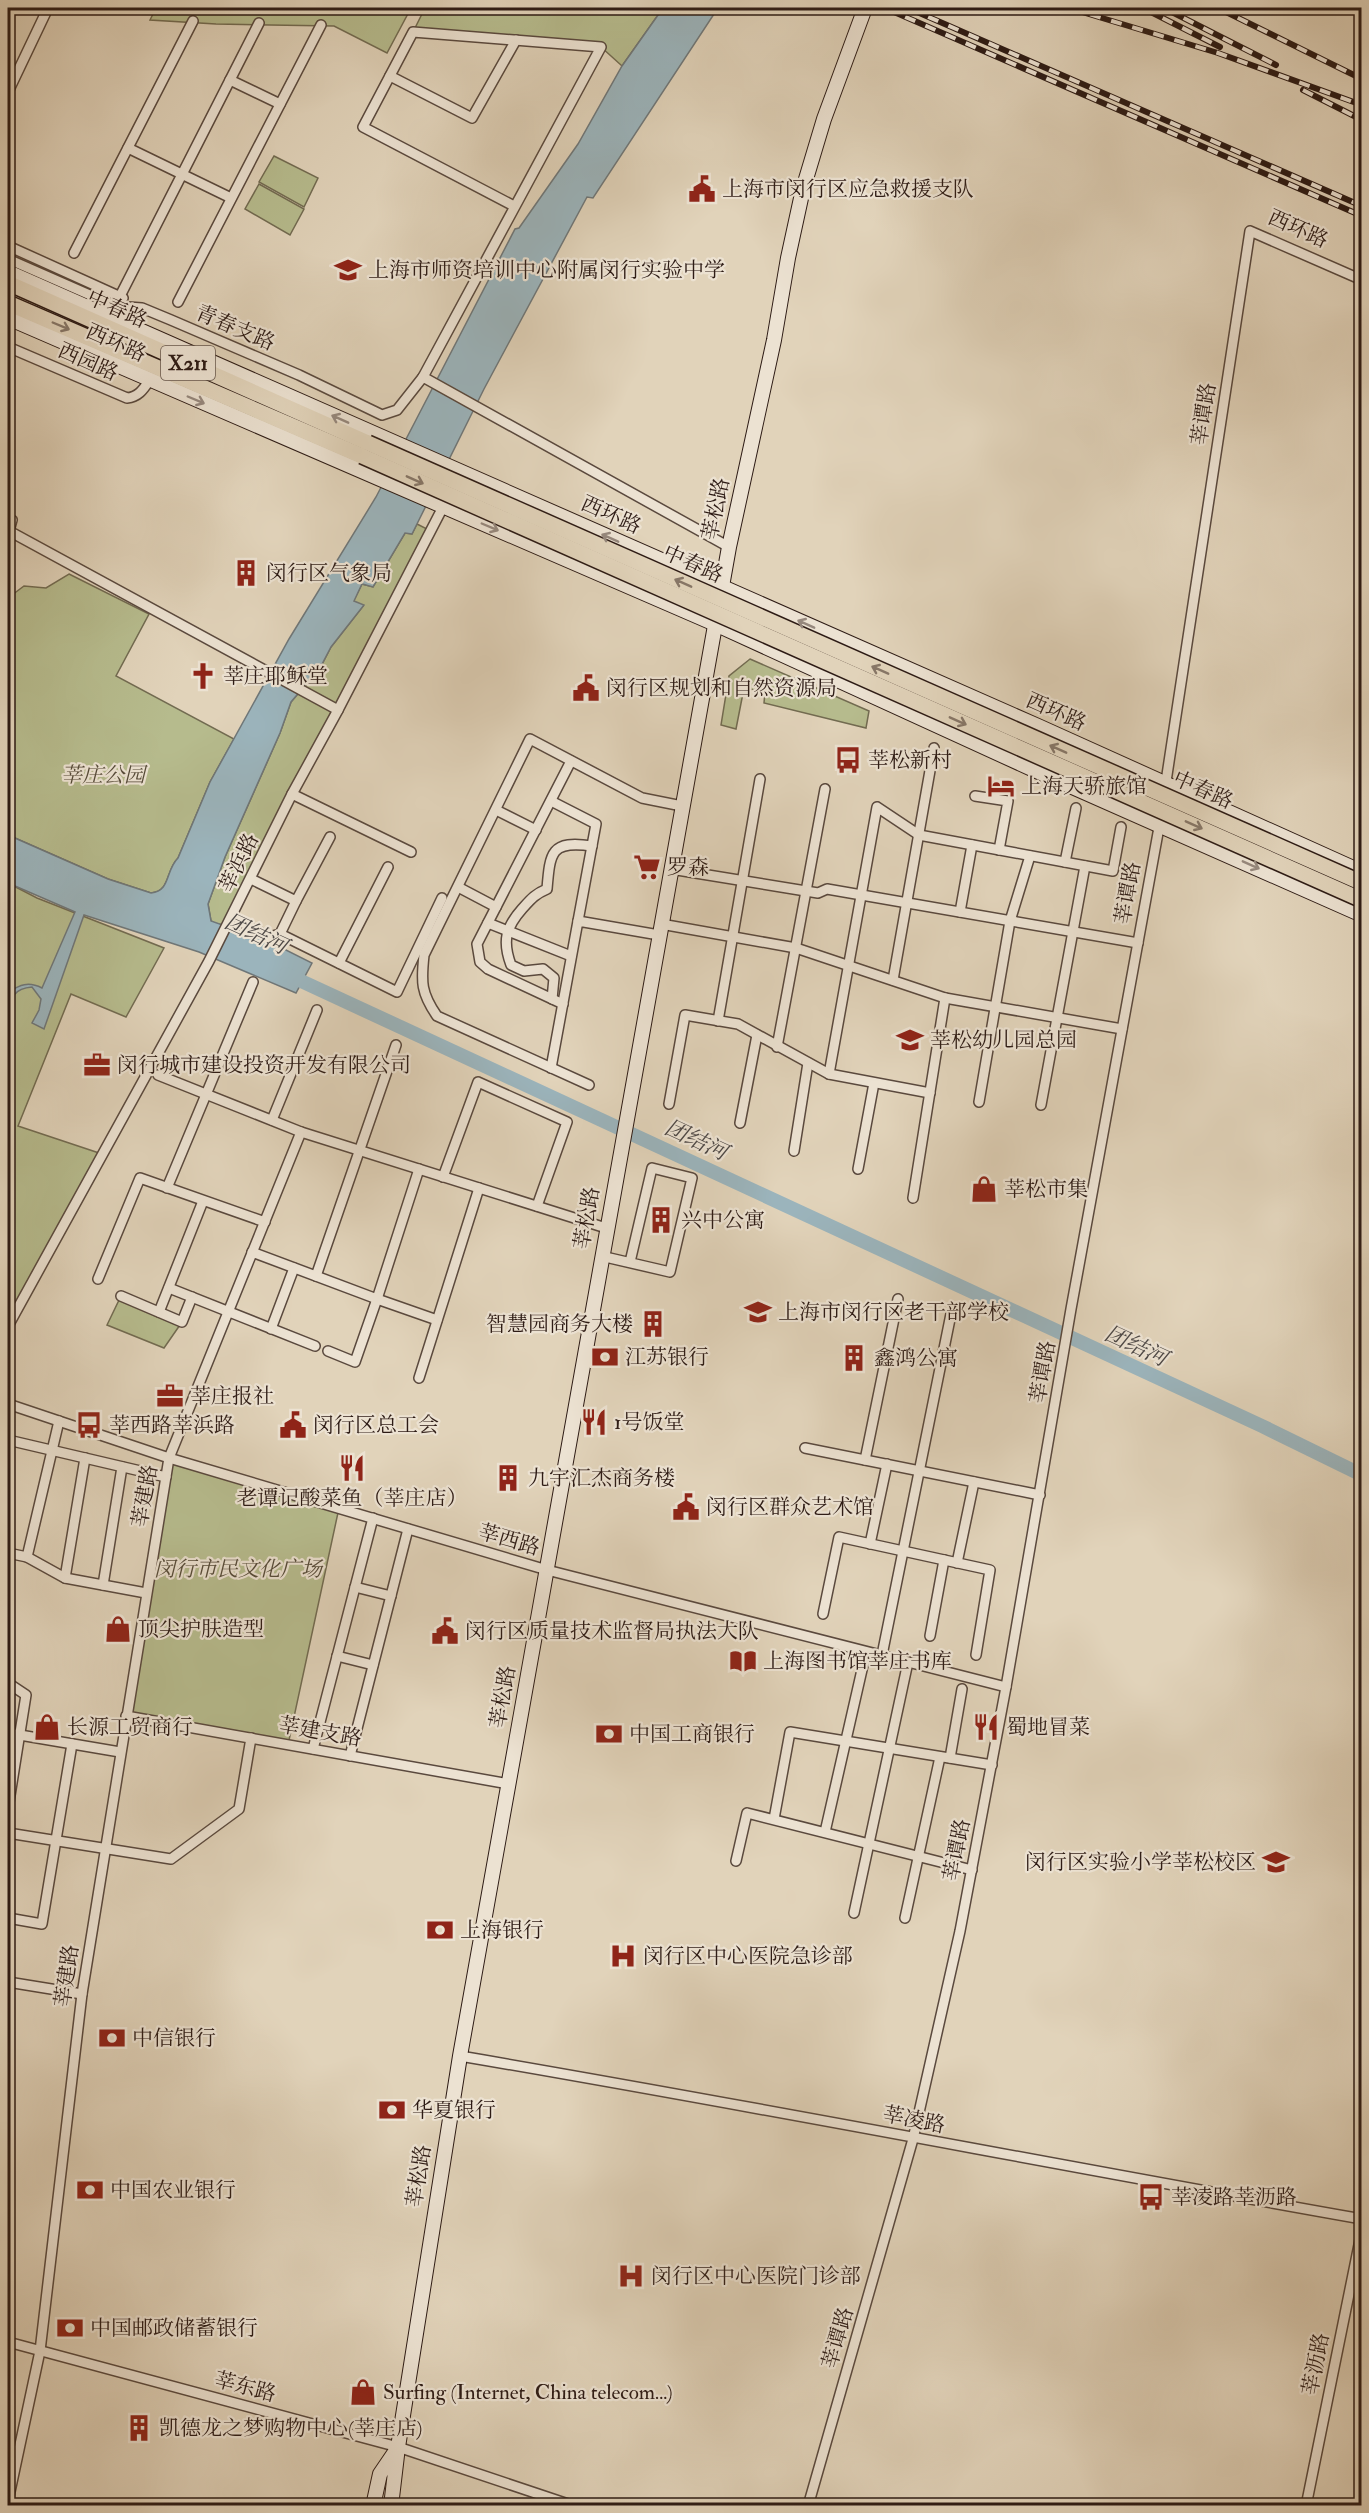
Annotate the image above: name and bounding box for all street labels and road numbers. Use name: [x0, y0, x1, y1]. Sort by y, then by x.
street label: 西环路: [1264, 204, 1332, 254]
street label: 中春路: [83, 284, 151, 334]
street label: 青春支路: [191, 299, 279, 357]
street label: 西环路: [82, 318, 150, 368]
street label: 西园路: [54, 337, 122, 387]
road number: X211: [161, 346, 215, 380]
street label: 莘谭路: [1186, 381, 1222, 447]
street label: 莘松路: [696, 475, 736, 543]
street label: 西环路: [577, 490, 645, 540]
street label: 中春路: [659, 539, 727, 589]
street label: 西环路: [1022, 687, 1090, 737]
street label: 中春路: [1169, 765, 1237, 815]
street label: 莘浜路: [213, 829, 265, 897]
street label: 莘谭路: [1109, 860, 1147, 926]
street label: 莘松路: [568, 1185, 606, 1251]
street label: 莘谭路: [1024, 1339, 1062, 1405]
street label: 莘建路: [126, 1463, 164, 1529]
street label: 莘西路: [475, 1518, 543, 1562]
street label: 莘松路: [484, 1664, 522, 1730]
street label: 莘建支路: [276, 1711, 364, 1753]
street label: 莘谭路: [938, 1817, 976, 1883]
street label: 莘建路: [49, 1943, 85, 2009]
street label: 莘凌路: [881, 2101, 947, 2139]
street label: 莘松路: [401, 2143, 437, 2209]
street label: 莘谭路: [816, 2304, 860, 2372]
street label: 莘沥路: [1297, 2331, 1335, 2397]
street label: 莘东路: [211, 2366, 279, 2408]

